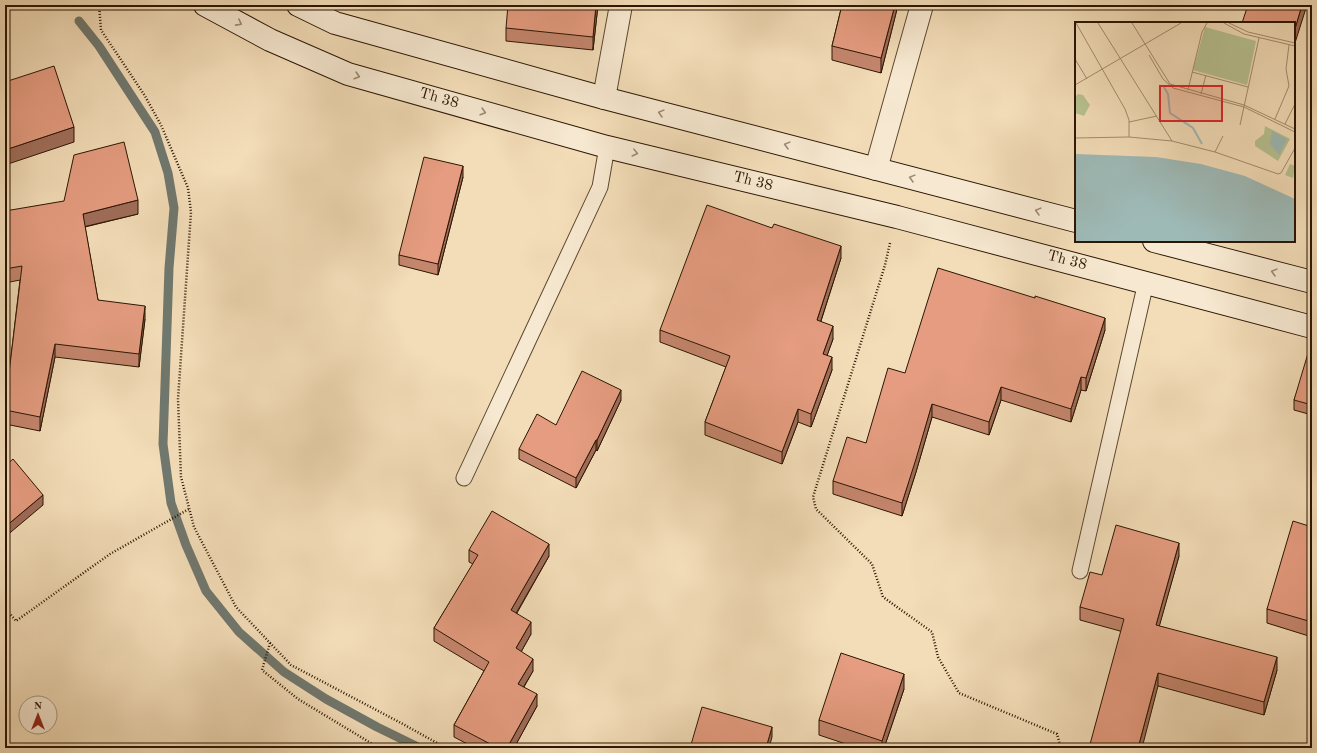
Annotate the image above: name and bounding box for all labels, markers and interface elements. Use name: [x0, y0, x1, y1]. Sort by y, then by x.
one-way arrow: [235, 19, 242, 26]
inset map: [1075, 22, 1295, 242]
one-way arrow: [354, 71, 361, 80]
street label: Th 38: [417, 86, 461, 112]
one-way arrow: [479, 107, 486, 116]
one-way arrow: [658, 109, 664, 117]
one-way arrow: [783, 142, 790, 150]
one-way arrow: [632, 149, 638, 157]
street label: Th 38: [732, 170, 774, 194]
one-way arrow: [909, 174, 916, 183]
one-way arrow: [1035, 207, 1042, 216]
street label: Th 38: [1046, 249, 1088, 273]
one-way arrow: [1271, 269, 1277, 277]
north arrow: [18, 695, 58, 735]
text: N: [34, 701, 43, 712]

